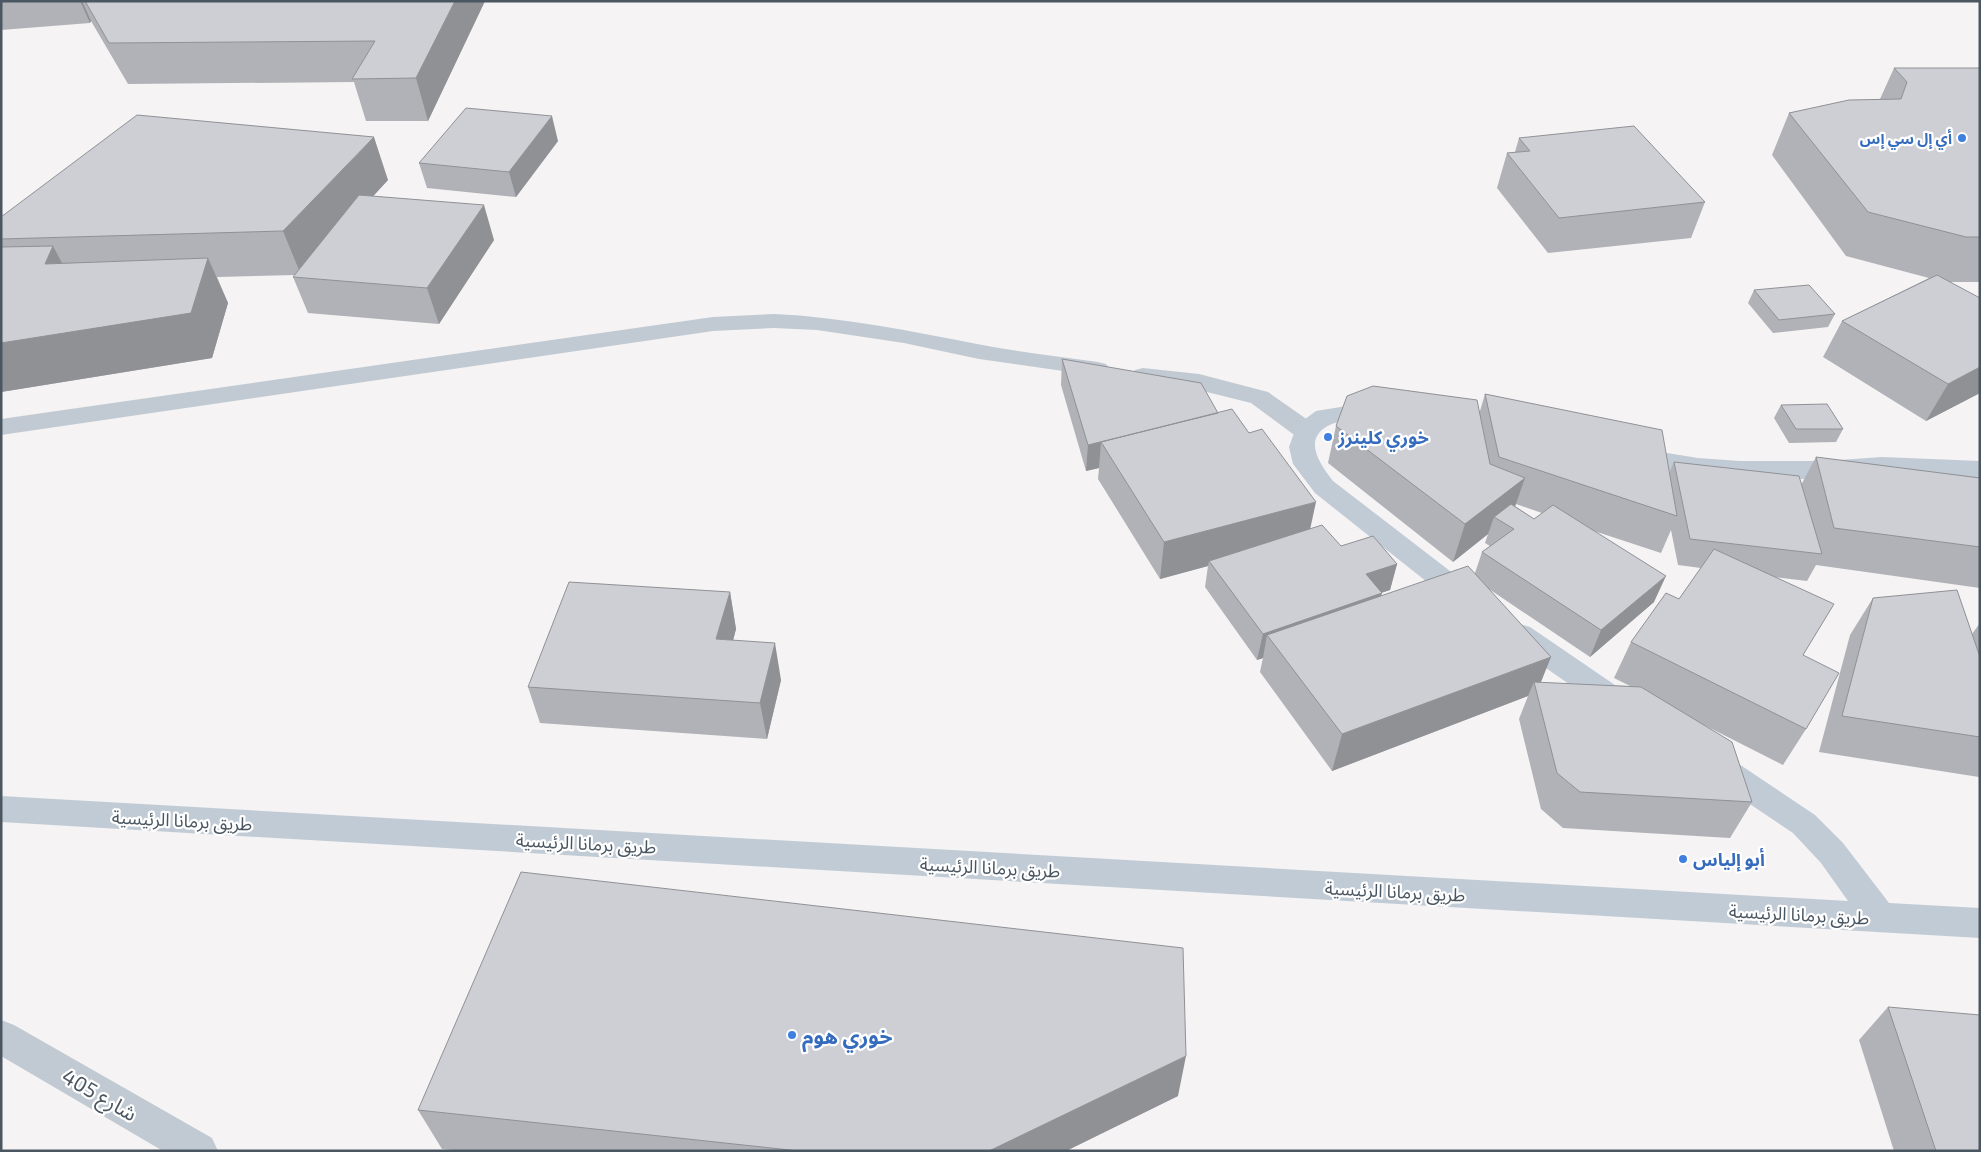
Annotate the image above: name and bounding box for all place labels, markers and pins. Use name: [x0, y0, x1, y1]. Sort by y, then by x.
place label: أي إل سي إس: [1860, 129, 1952, 150]
marker: أي إل سي إس: [1956, 132, 1968, 144]
place label: خوري كلينرز: [1337, 426, 1429, 452]
marker: خوري كلينرز: [1322, 431, 1334, 443]
place label: أبو إلياس: [1693, 847, 1765, 872]
marker: أبو إلياس: [1677, 853, 1689, 865]
place label: خوري هوم: [802, 1023, 893, 1053]
marker: خوري هوم: [786, 1029, 798, 1041]

